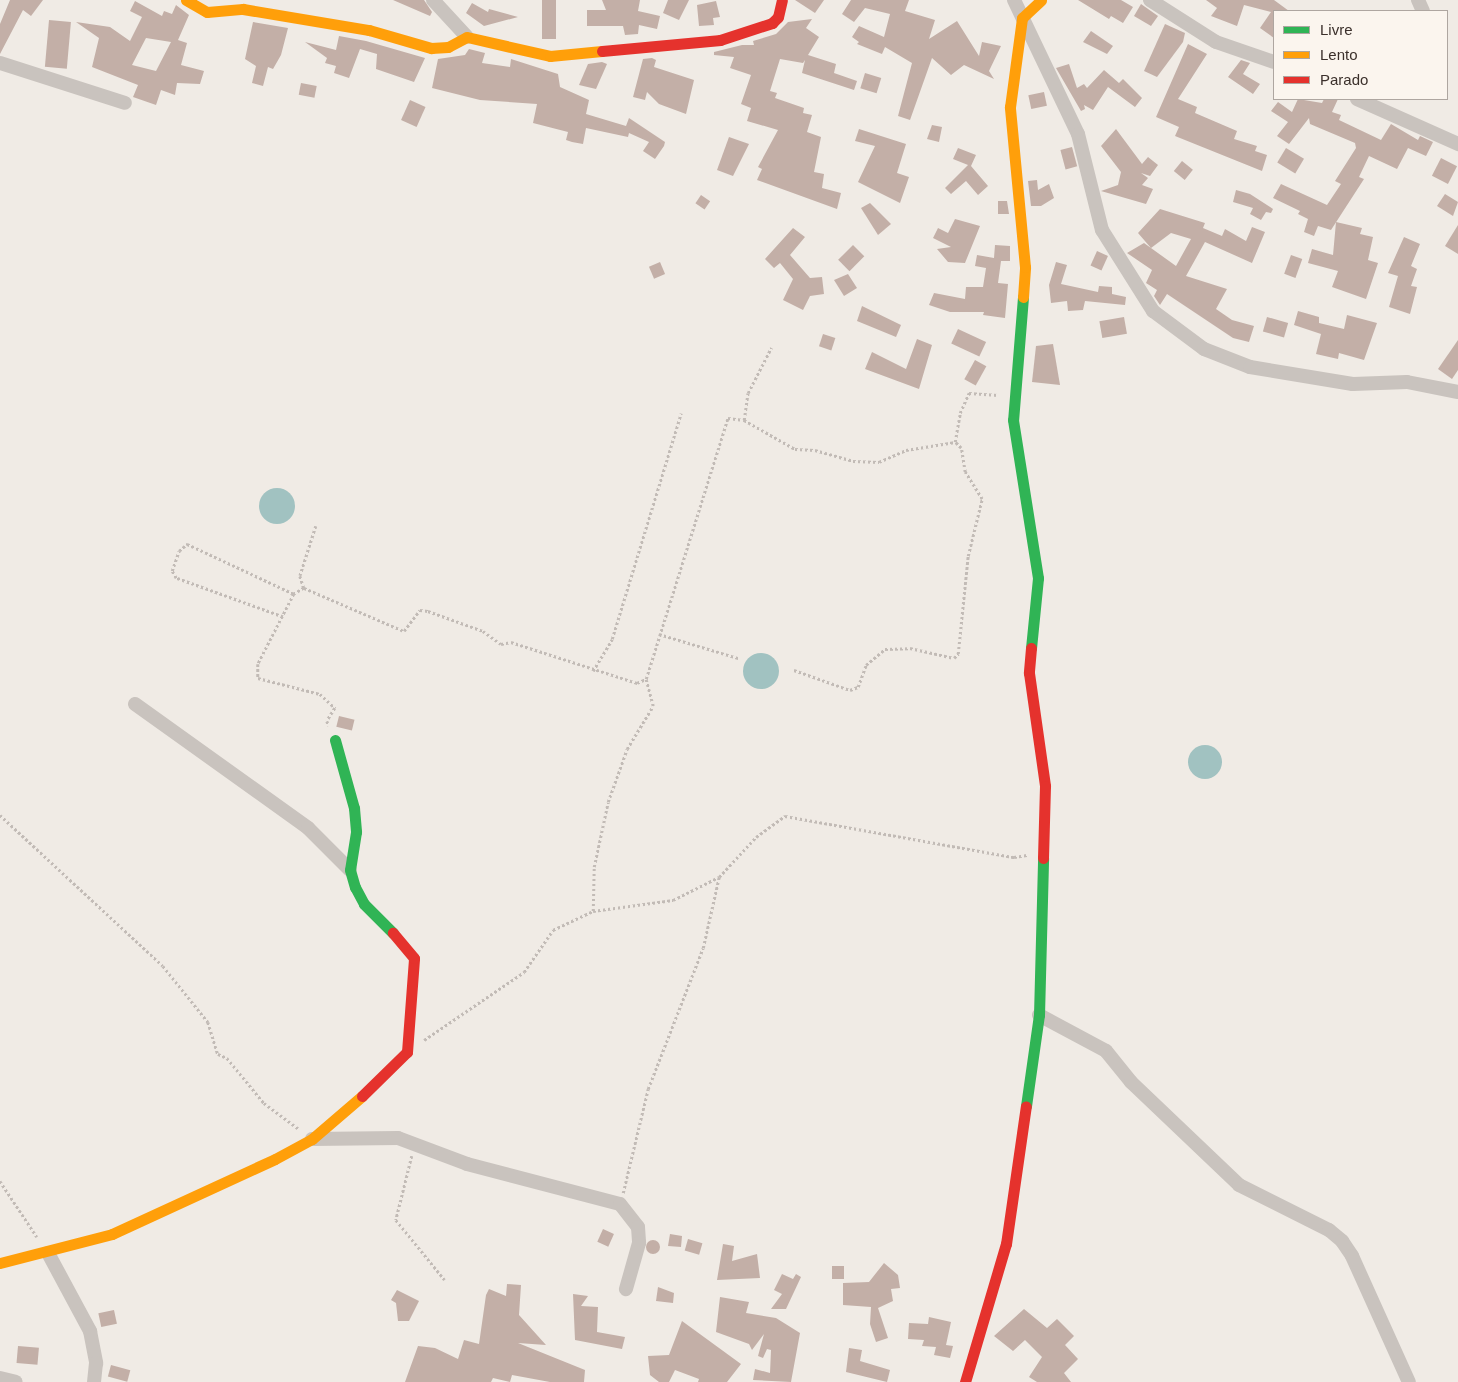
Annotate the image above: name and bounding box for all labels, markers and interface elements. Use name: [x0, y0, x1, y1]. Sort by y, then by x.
legend: [1273, 10, 1448, 100]
text: Livre: [1320, 21, 1353, 38]
text: Lento: [1320, 46, 1358, 63]
text: Parado: [1320, 71, 1368, 88]

